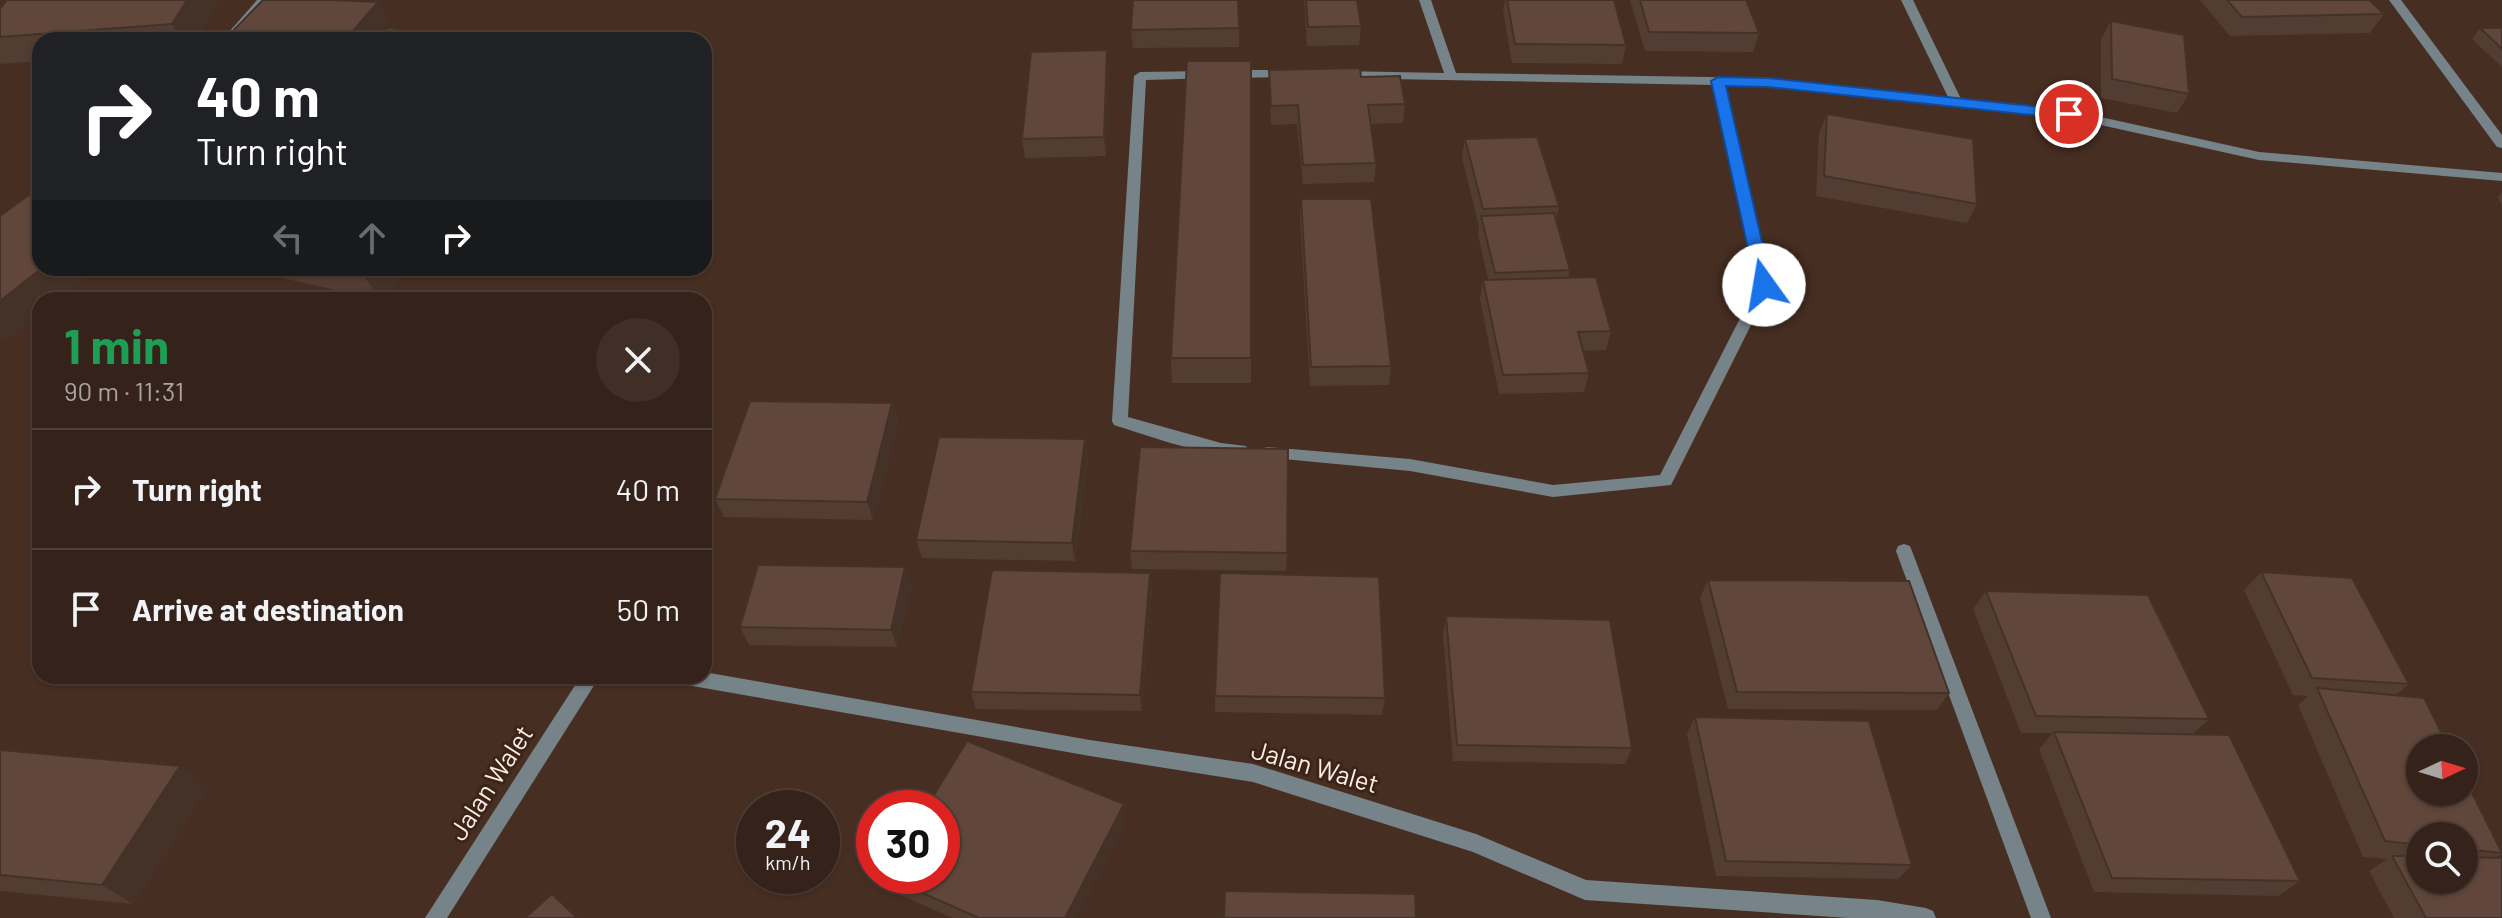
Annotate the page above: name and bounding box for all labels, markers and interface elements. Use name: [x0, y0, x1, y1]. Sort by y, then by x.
text: 40 m: [196, 61, 320, 128]
icon: right: [64, 64, 168, 168]
pin: [2035, 80, 2103, 148]
icon: arrive: [2047, 92, 2091, 136]
text: Turn right: [196, 129, 348, 172]
icon: left: [266, 216, 310, 260]
icon: ahead: [350, 216, 394, 260]
icon: right: [434, 216, 478, 260]
position arrow: [1722, 243, 1806, 327]
text: 1 min: [64, 316, 169, 374]
button: close: [596, 318, 680, 402]
text: 90 m · 11:31: [64, 375, 184, 406]
icon: right: [64, 467, 108, 511]
text: Turn right: [132, 471, 262, 507]
text: 40 m: [616, 471, 680, 507]
icon: arrive: [64, 587, 108, 631]
text: Arrive at destination: [132, 591, 404, 627]
text: 50 m: [617, 591, 680, 627]
street label: Jalan Walet: [441, 719, 538, 845]
street label: Jalan Walet: [1248, 733, 1383, 798]
north arrow: [2406, 734, 2478, 806]
map controls: [2406, 734, 2478, 894]
speed limit sign: 30: [856, 790, 960, 894]
text: 24: [765, 808, 811, 856]
button: search: [2406, 822, 2478, 894]
text: km/h: [765, 850, 811, 874]

